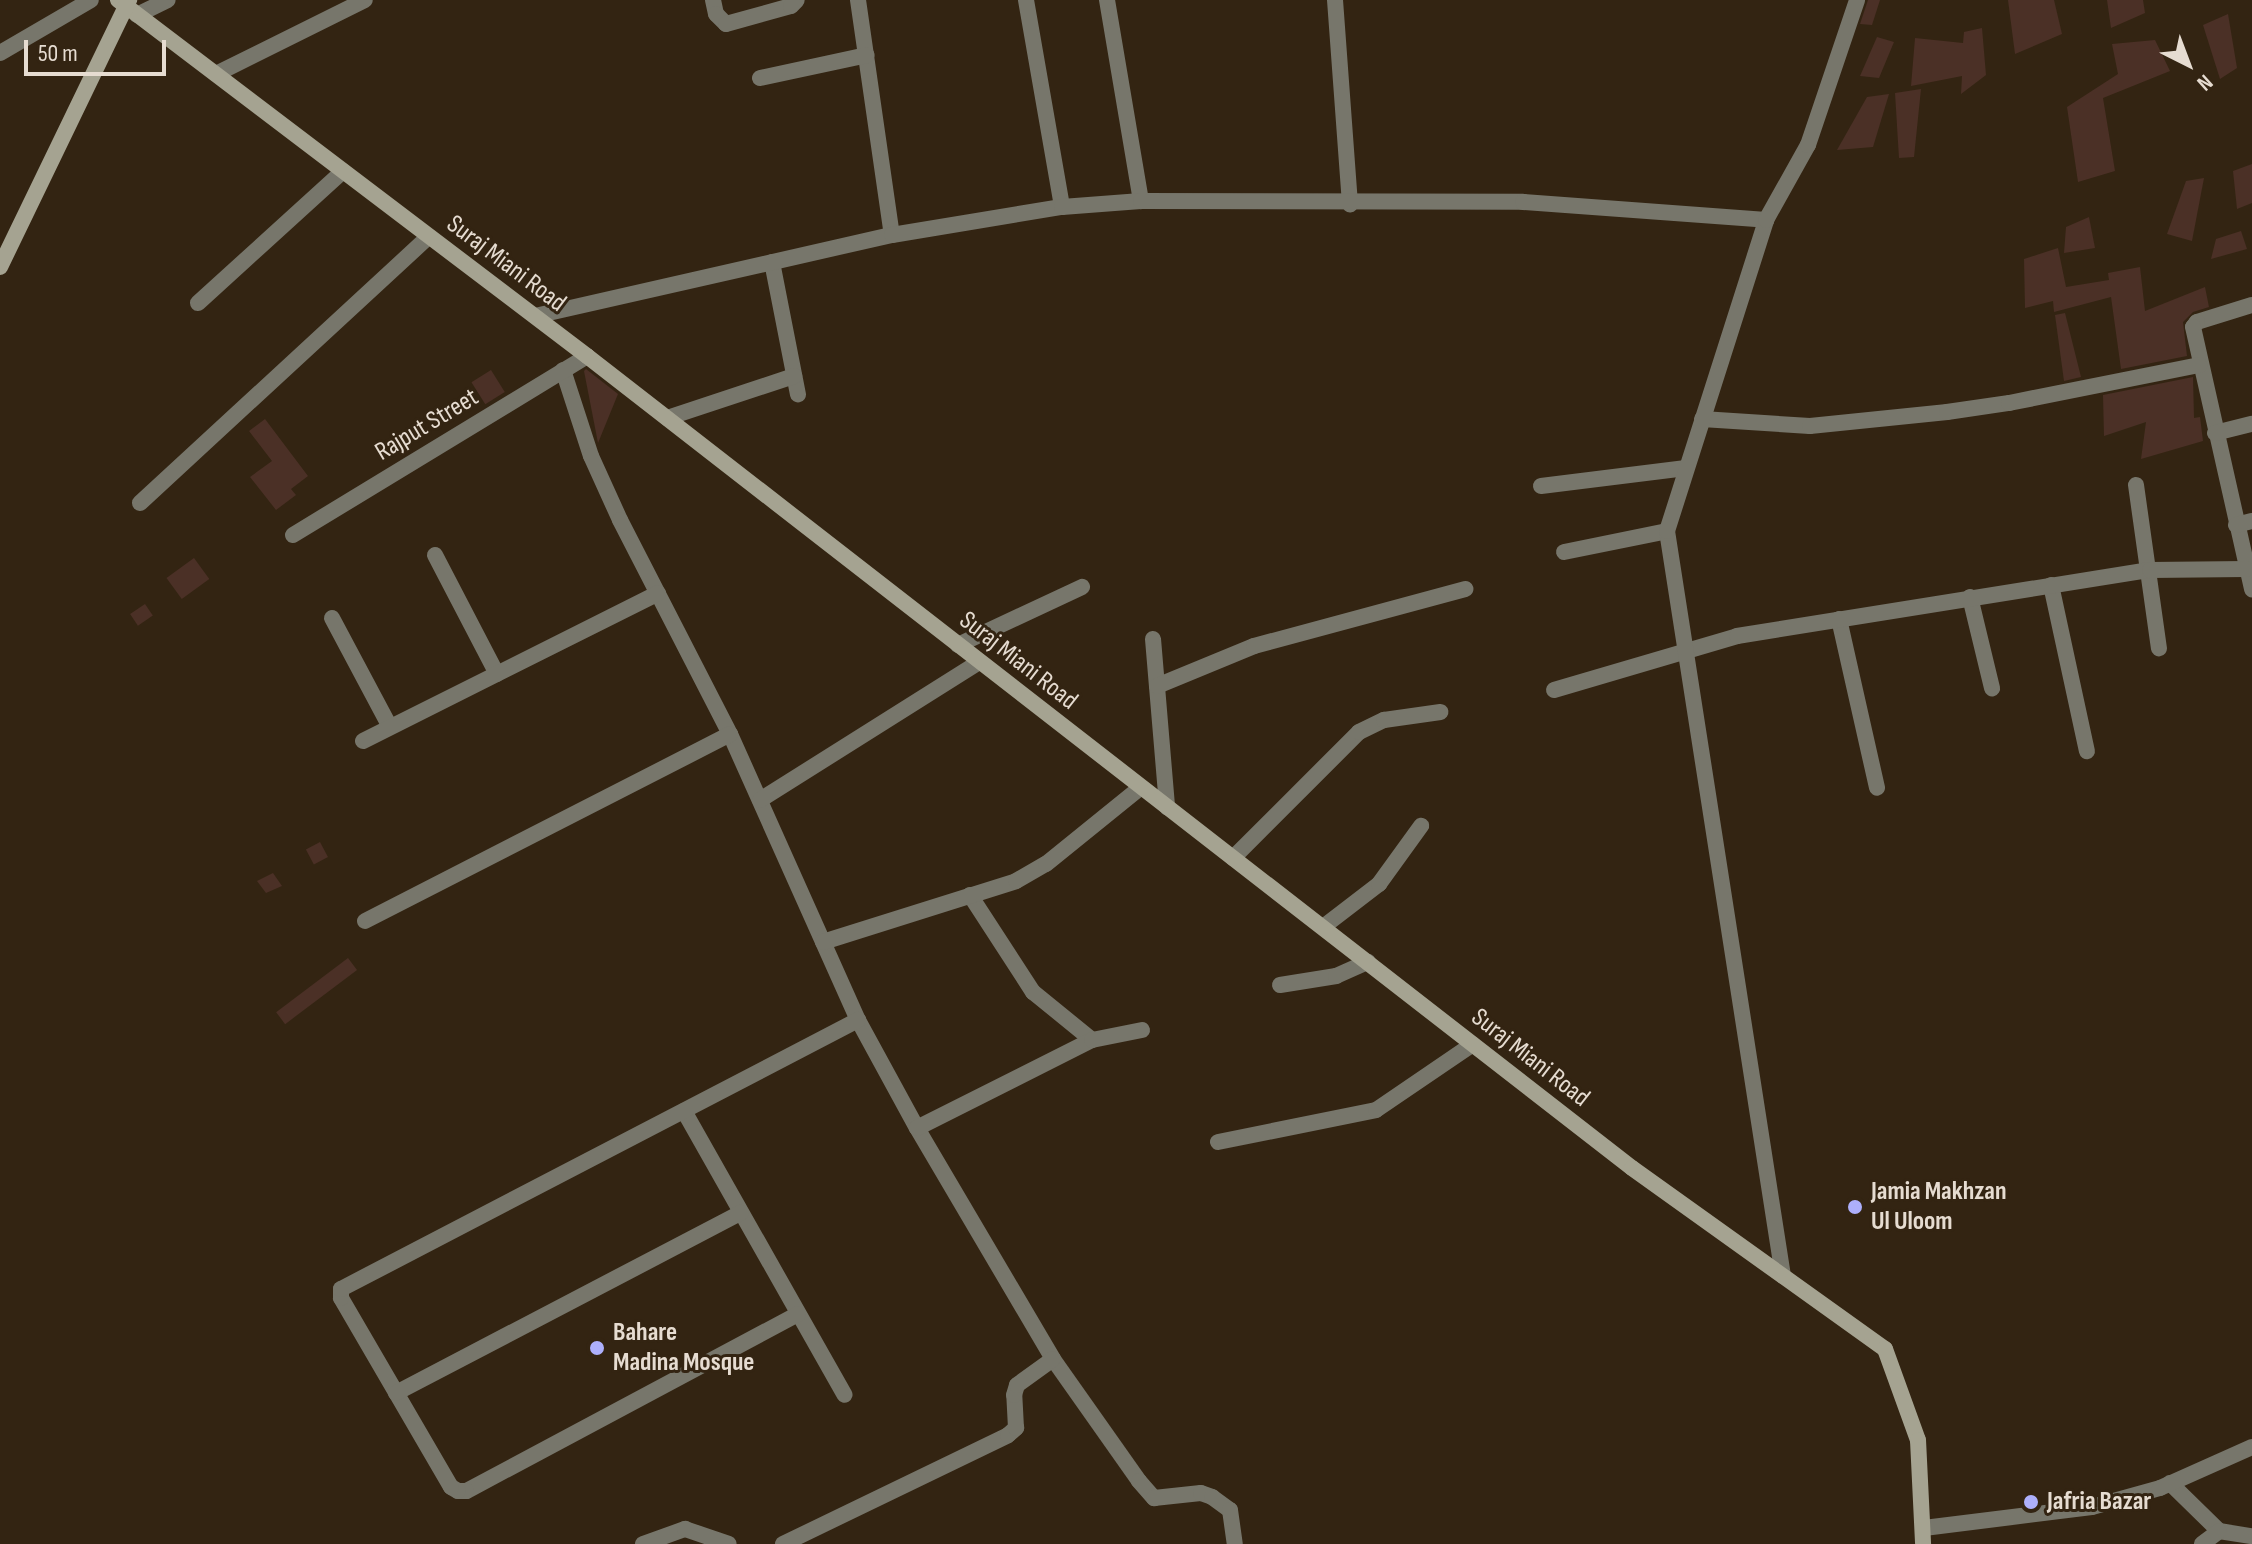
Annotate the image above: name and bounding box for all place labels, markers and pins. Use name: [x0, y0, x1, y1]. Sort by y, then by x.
place label: Jamia Makhzan Ul Uloom: [1871, 1176, 2006, 1238]
marker: Jamia Makhzan Ul Uloom: [1846, 1198, 1864, 1216]
place label: Bahare Madina Mosque: [613, 1317, 754, 1378]
marker: Bahare Madina Mosque: [588, 1339, 606, 1357]
place label: Jafria Bazar: [2047, 1486, 2151, 1518]
marker: Jafria Bazar: [2022, 1493, 2040, 1511]

